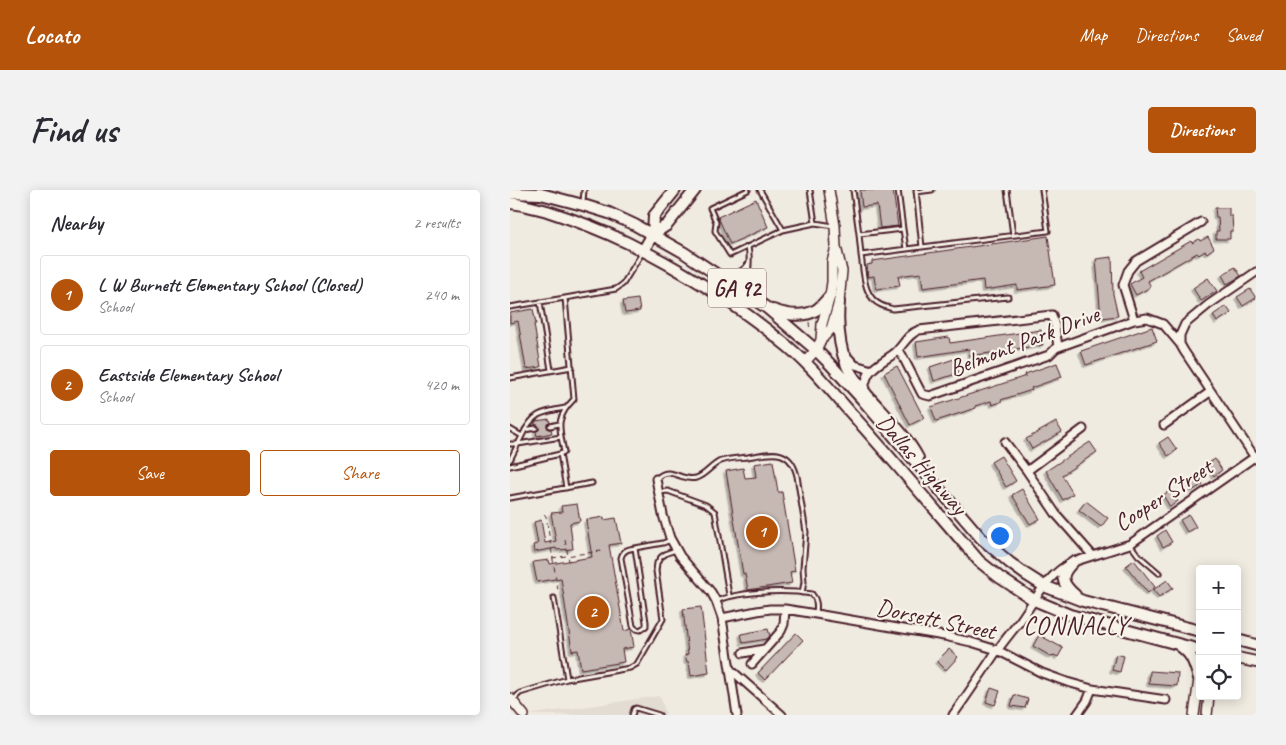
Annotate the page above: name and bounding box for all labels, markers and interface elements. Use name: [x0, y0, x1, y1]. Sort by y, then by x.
text: Locato: [25, 20, 79, 50]
text: Map: [1080, 24, 1107, 46]
text: Directions: [1135, 24, 1198, 46]
text: Saved: [1226, 24, 1261, 46]
button: Directions: [1148, 107, 1256, 153]
text: Find us: [30, 108, 117, 153]
text: Nearby: [50, 210, 103, 236]
text: 2 results: [413, 213, 460, 233]
road number: GA 92: [708, 268, 766, 308]
text: L W Burnett Elementary School (Closed): [98, 273, 362, 297]
text: 1: [63, 285, 71, 305]
text: 240 m: [425, 285, 459, 305]
text: School: [98, 297, 132, 317]
street label: Belmont Park Drive: [945, 298, 1105, 383]
text: Eastside Elementary School: [98, 363, 279, 387]
text: 2: [63, 375, 71, 395]
text: 420 m: [425, 375, 459, 395]
text: School: [98, 387, 132, 407]
street label: Dallas Highway: [870, 407, 975, 522]
button: Save: [50, 450, 250, 496]
button: Share: [260, 450, 460, 496]
street label: Cooper Street: [1108, 451, 1220, 538]
pin: 1: [746, 513, 778, 551]
your location: [987, 523, 1013, 549]
map controls: [1196, 565, 1241, 700]
button: +: [1196, 565, 1241, 610]
street label: Dorsett Street: [874, 592, 1000, 647]
pin: 2: [577, 593, 609, 631]
district label: CONNALLY: [1023, 610, 1132, 642]
button: −: [1196, 610, 1241, 655]
button: locate: [1196, 655, 1241, 700]

